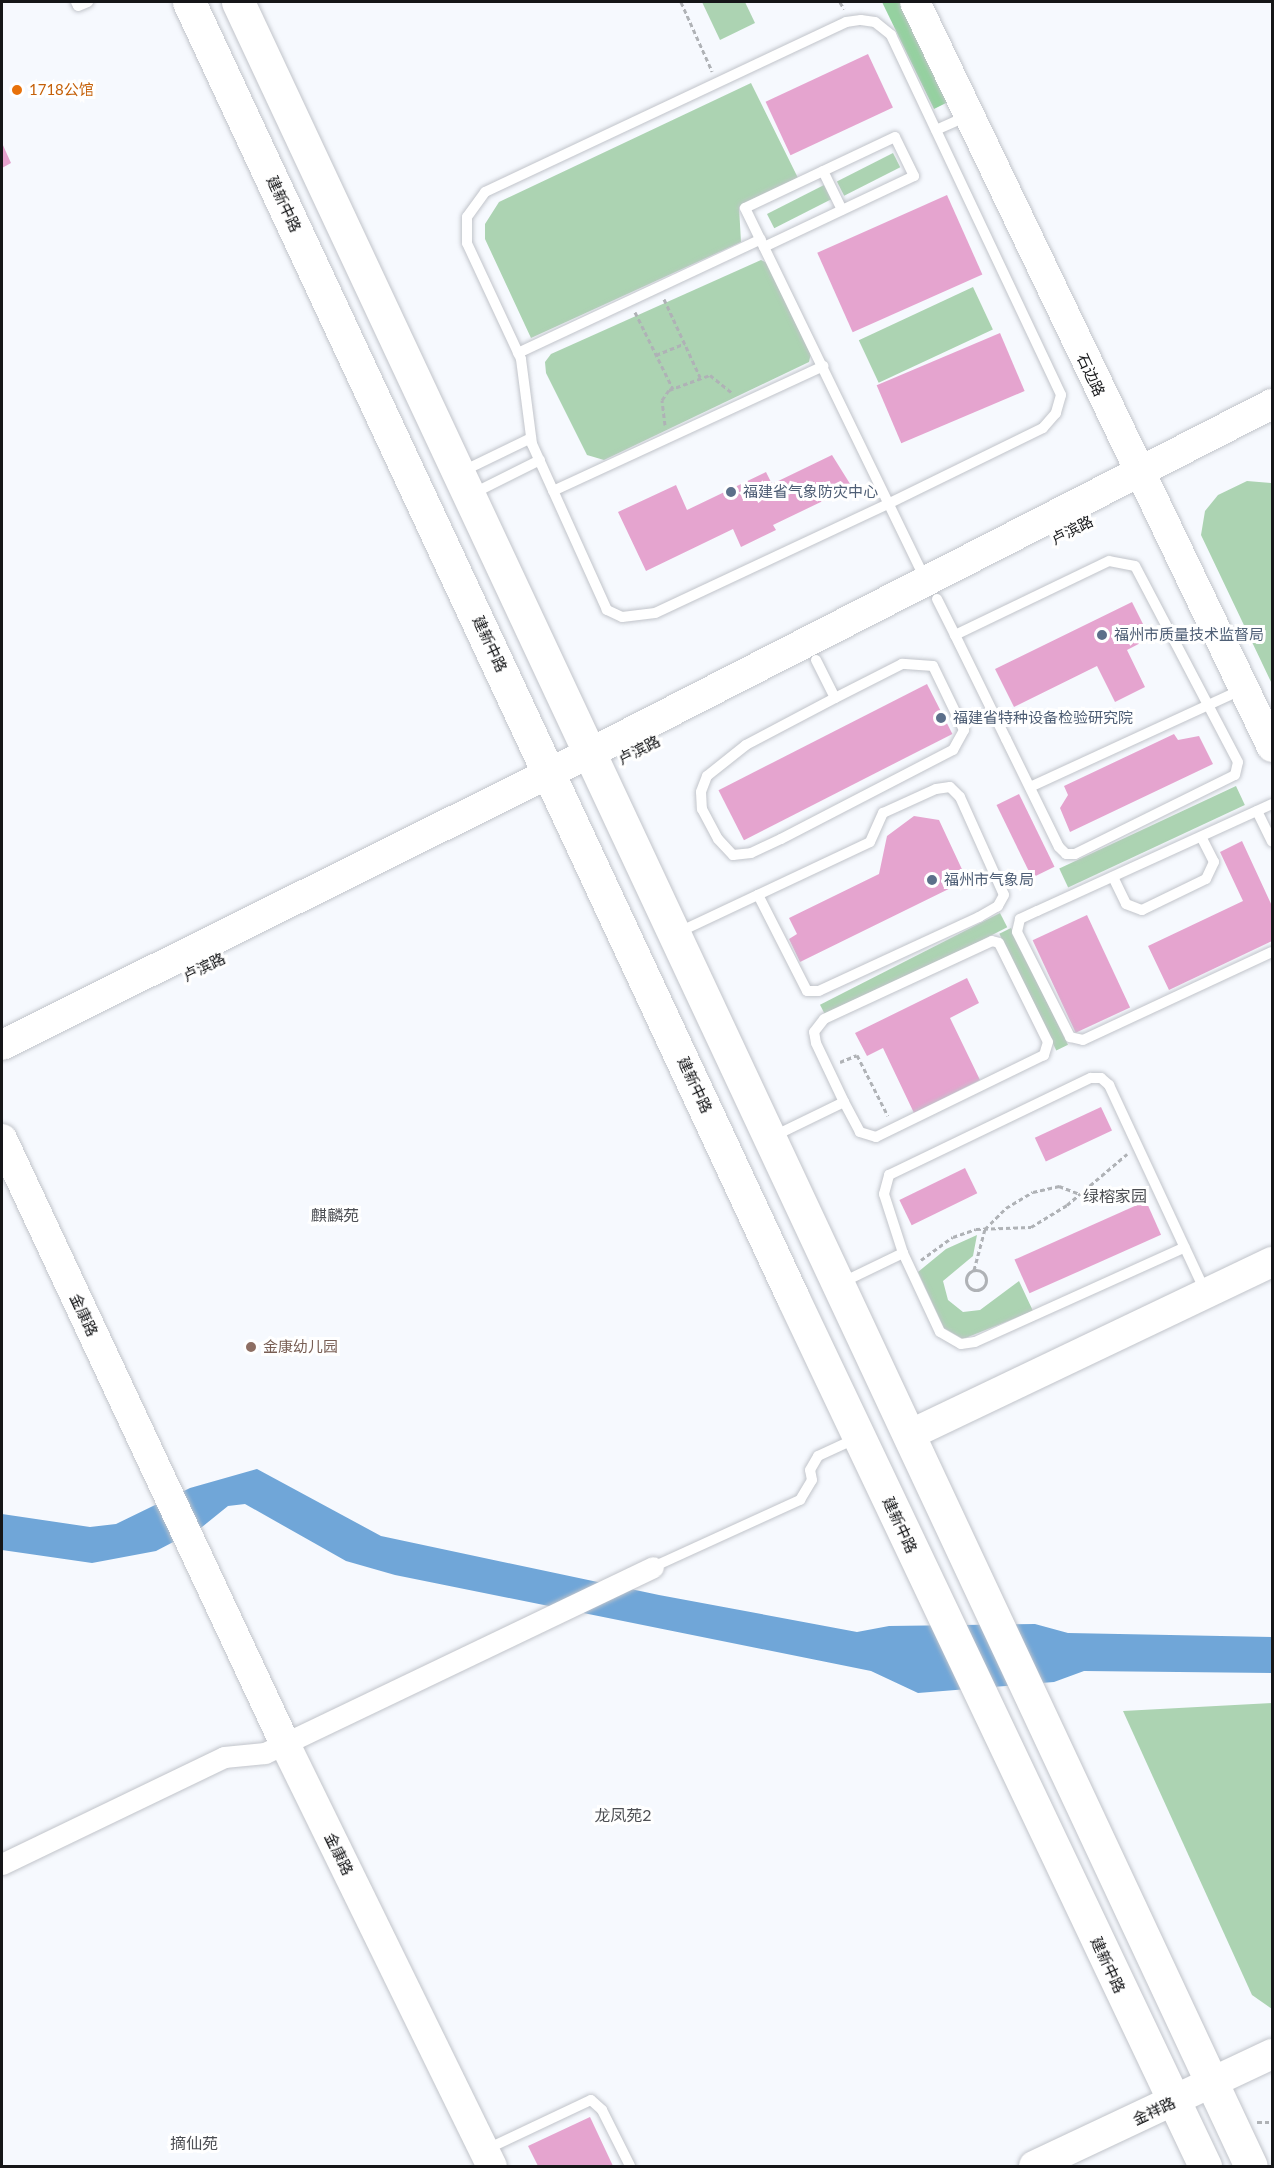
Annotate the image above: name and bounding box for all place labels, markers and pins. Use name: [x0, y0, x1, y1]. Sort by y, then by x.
place label: 1718公馆: [29, 81, 94, 99]
marker: 1718公馆: [10, 83, 24, 97]
place label: 福建省气象防灾中心: [743, 483, 878, 501]
marker: 福建省气象防灾中心: [724, 485, 738, 499]
place label: 福州市质量技术监督局: [1114, 626, 1264, 644]
marker: 福州市质量技术监督局: [1095, 628, 1109, 642]
place label: 福建省特种设备检验研究院: [953, 709, 1133, 727]
marker: 福建省特种设备检验研究院: [934, 711, 948, 725]
place label: 福州市气象局: [944, 871, 1034, 889]
marker: 福州市气象局: [925, 873, 939, 887]
place label: 金康幼儿园: [263, 1338, 338, 1356]
marker: 金康幼儿园: [244, 1340, 258, 1354]

